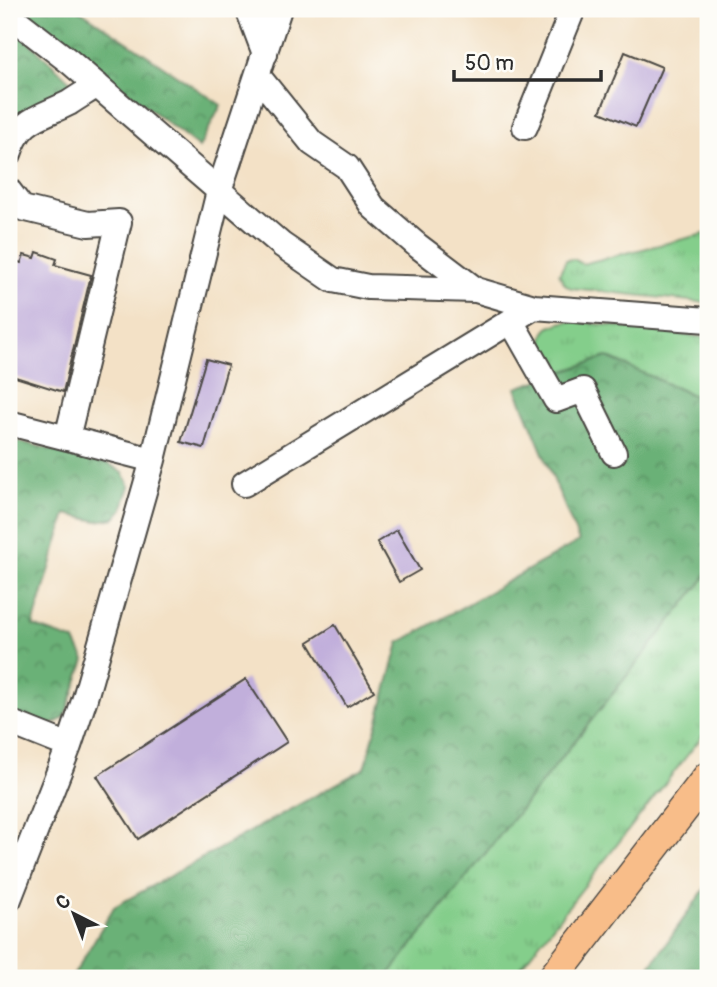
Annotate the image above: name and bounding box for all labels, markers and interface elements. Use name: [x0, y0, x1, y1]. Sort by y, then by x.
scale bar: [454, 38, 602, 82]
text: 50 m: [465, 50, 514, 77]
north arrow: [38, 878, 108, 948]
text: С: [51, 889, 76, 915]

